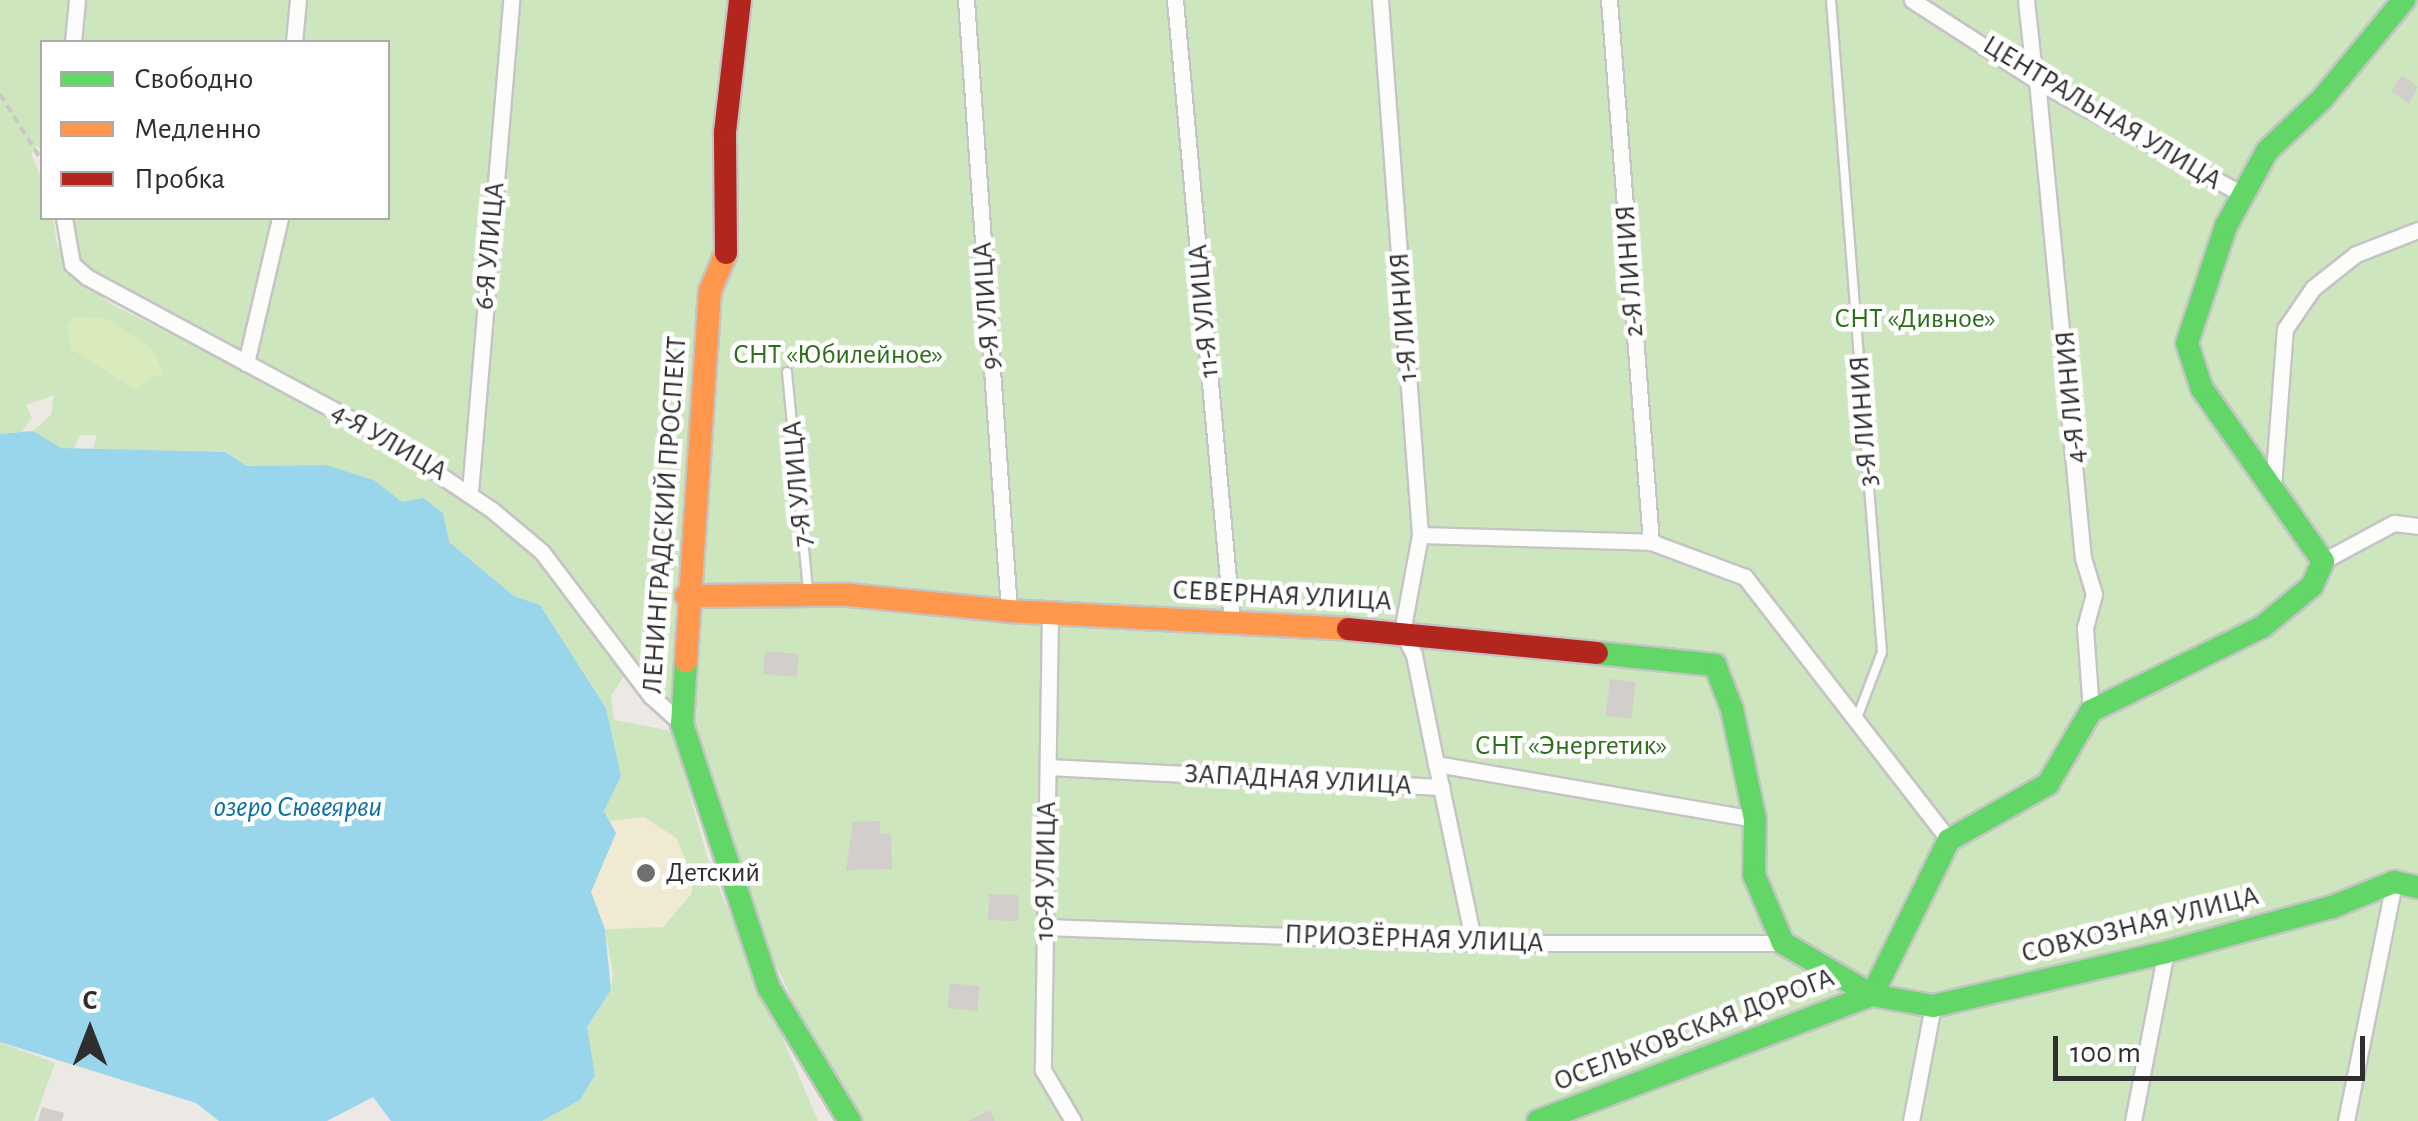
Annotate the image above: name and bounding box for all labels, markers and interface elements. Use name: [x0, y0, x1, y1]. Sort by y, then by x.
street label: ЦЕНТРАЛЬНАЯ УЛИЦА: [1977, 28, 2227, 198]
legend: [40, 40, 390, 220]
text: Свободно: [134, 64, 253, 94]
text: Медленно: [134, 114, 261, 144]
text: Пробка: [134, 164, 225, 194]
street label: 6-Я УЛИЦА: [468, 181, 512, 311]
street label: 2-Я ЛИНИЯ: [1609, 204, 1651, 338]
street label: 9-Я УЛИЦА: [966, 241, 1008, 371]
street label: 11-Я УЛИЦА: [1181, 243, 1227, 379]
street label: 1-Я ЛИНИЯ: [1383, 251, 1425, 383]
park label: СНТ «Дивное»: [1834, 302, 1996, 336]
street label: 4-Я ЛИНИЯ: [2048, 329, 2094, 465]
street label: ЛЕНИНГРАДСКИЙ ПРОСПЕКТ: [636, 335, 694, 695]
park label: СНТ «Юбилейное»: [733, 338, 943, 372]
street label: 3-Я ЛИНИЯ: [1843, 354, 1885, 488]
street label: 4-Я УЛИЦА: [325, 395, 453, 489]
street label: 7-Я УЛИЦА: [776, 420, 820, 548]
street label: СЕВЕРНАЯ УЛИЦА: [1171, 573, 1393, 619]
park label: СНТ «Энергетик»: [1475, 729, 1667, 763]
street label: ЗАПАДНАЯ УЛИЦА: [1183, 757, 1413, 803]
water label: озеро Сювеярви: [214, 789, 382, 825]
street label: 10-Я УЛИЦА: [1028, 801, 1064, 941]
place label: Детский: [666, 856, 760, 890]
marker: Детский: [635, 862, 657, 884]
street label: СОВХОЗНАЯ УЛИЦА: [2018, 879, 2262, 971]
street label: ПРИОЗЁРНАЯ УЛИЦА: [1284, 918, 1544, 960]
street label: ОСЕЛЬКОВСКАЯ ДОРОГА: [1549, 961, 1839, 1099]
north arrow: [40, 981, 140, 1081]
text: С: [82, 987, 98, 1015]
scale bar: [2058, 1016, 2370, 1078]
text: 100 m: [2070, 1038, 2141, 1068]

